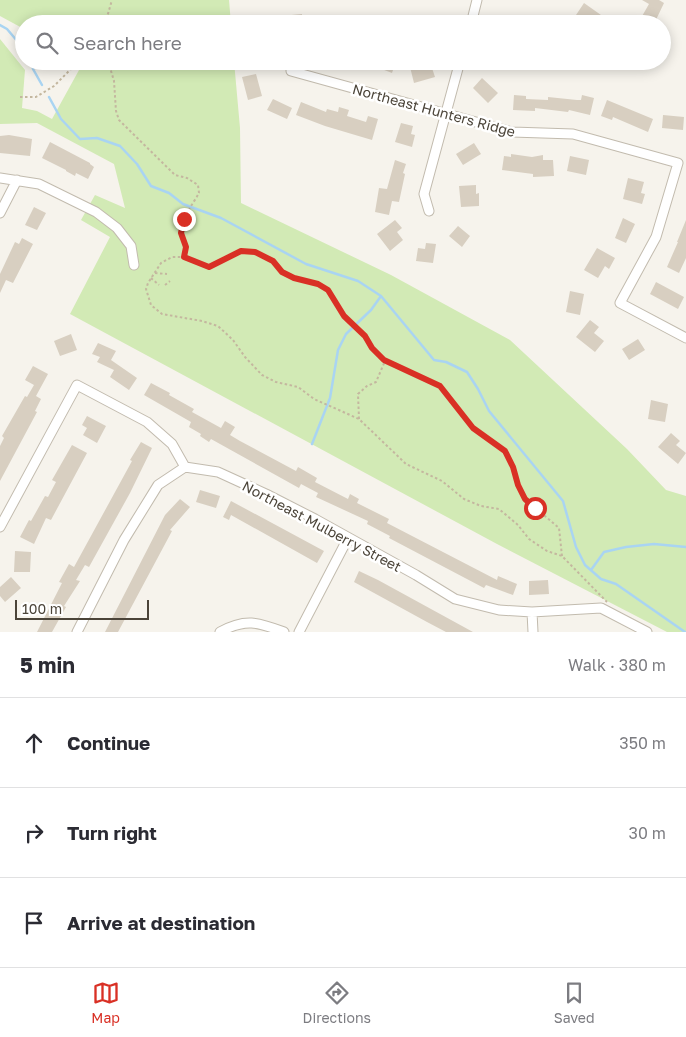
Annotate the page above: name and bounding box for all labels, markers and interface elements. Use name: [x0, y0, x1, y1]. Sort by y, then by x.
search box: [15, 15, 671, 70]
icon: search: [33, 29, 61, 57]
text: Search here: [73, 31, 182, 54]
street label: Northeast Hunters Ridge: [351, 80, 517, 140]
route end: [173, 208, 196, 231]
street label: Northeast Mulberry Street: [240, 477, 404, 575]
route start: [524, 497, 547, 520]
scale bar: [15, 597, 149, 620]
text: 100 m: [22, 600, 62, 617]
text: 5 min: [20, 652, 75, 678]
text: Walk · 380 m: [568, 655, 666, 675]
icon: ahead: [20, 729, 48, 757]
text: Continue: [67, 731, 150, 754]
text: 350 m: [619, 733, 666, 753]
icon: right: [20, 819, 48, 847]
text: Turn right: [67, 821, 157, 844]
text: 30 m: [629, 823, 666, 843]
icon: arrive: [20, 909, 48, 937]
text: Arrive at destination: [67, 911, 255, 934]
tab: Map: [91, 979, 120, 1026]
tab: Directions: [303, 979, 371, 1026]
tab: Saved: [554, 979, 595, 1026]

